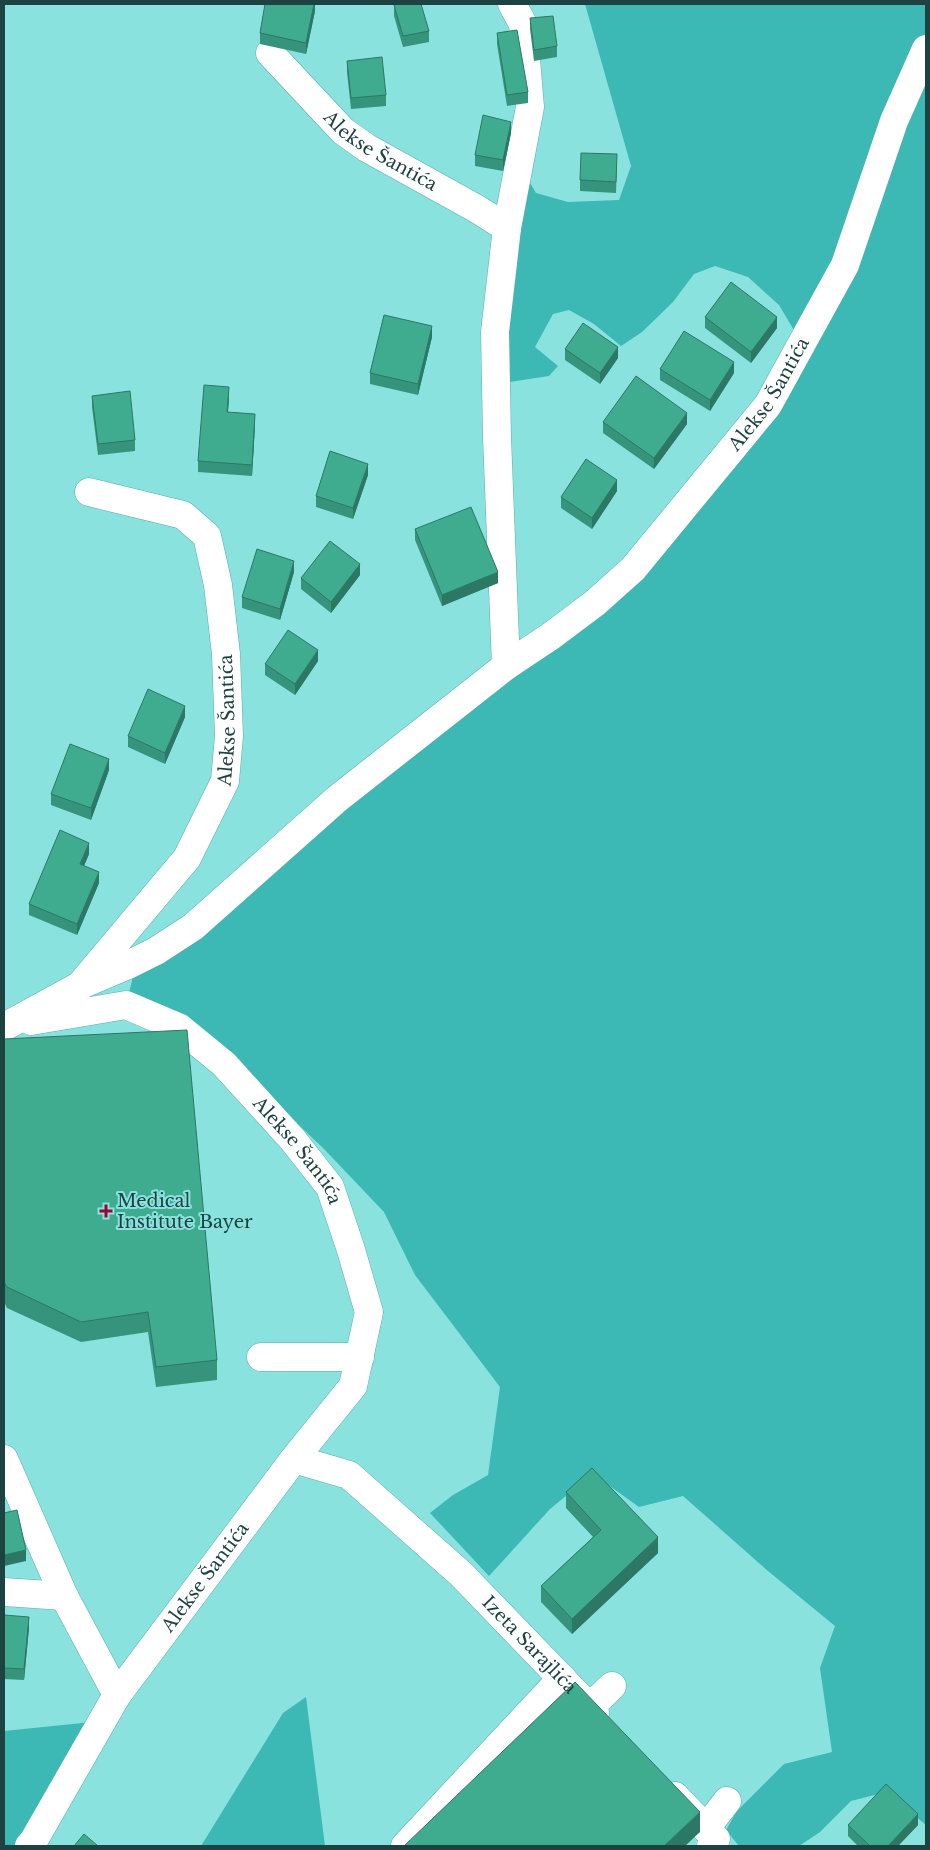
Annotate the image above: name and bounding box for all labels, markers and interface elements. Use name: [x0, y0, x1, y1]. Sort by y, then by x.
street label: Alekse Šantića: [318, 106, 441, 196]
street label: Alekse Šantića: [723, 334, 814, 456]
street label: Alekse Šantića: [214, 654, 240, 788]
street label: Alekse Šantića: [248, 1092, 346, 1207]
place label: Medical Institute Bayer: [117, 1190, 253, 1233]
marker: Medical Institute Bayer: [99, 1204, 113, 1218]
street label: Alekse Šantića: [156, 1518, 254, 1637]
street label: Izeta Sarajlića: [477, 1591, 581, 1698]

